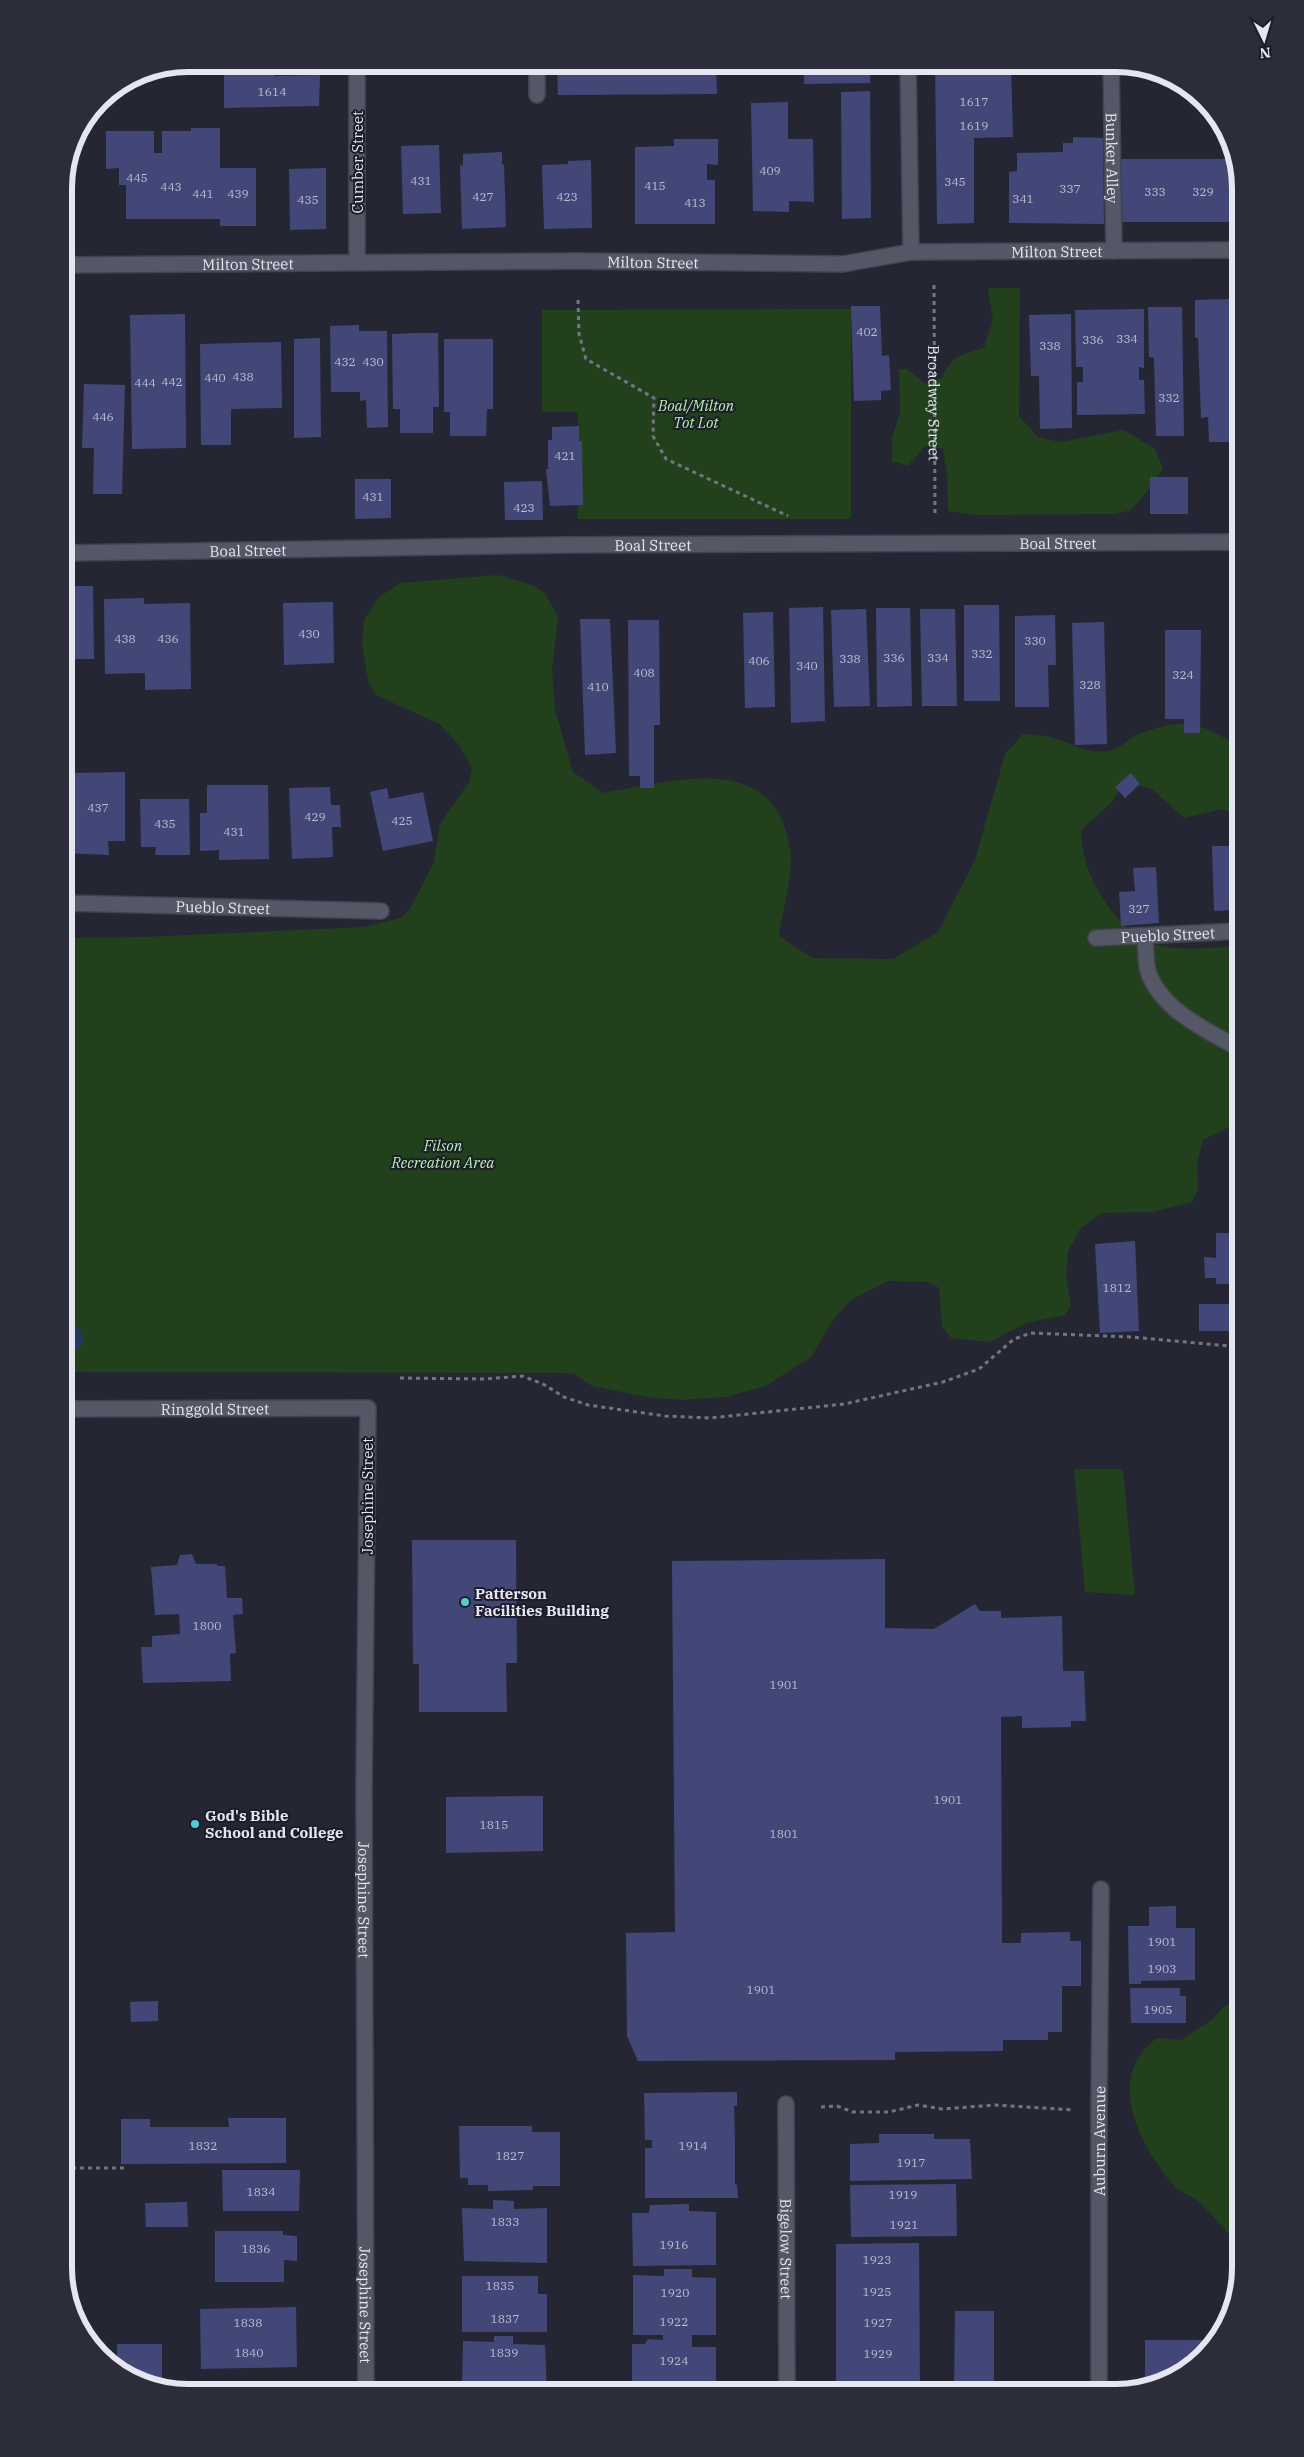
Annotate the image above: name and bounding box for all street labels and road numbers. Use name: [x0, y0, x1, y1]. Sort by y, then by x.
street label: Cumber Street: [348, 111, 367, 213]
street label: Bunker Alley: [1102, 112, 1123, 203]
street label: Milton Street: [1011, 241, 1103, 261]
street label: Milton Street: [607, 252, 699, 272]
street label: Milton Street: [202, 254, 294, 273]
street label: Broadway Street: [925, 345, 944, 461]
street label: Boal Street: [1019, 533, 1097, 552]
street label: Boal Street: [614, 535, 692, 554]
street label: Boal Street: [209, 540, 287, 560]
street label: Pueblo Street: [176, 896, 270, 918]
street label: Pueblo Street: [1120, 923, 1216, 946]
street label: Ringgold Street: [161, 1399, 269, 1418]
street label: Josephine Street: [358, 1437, 377, 1555]
street label: Josephine Street: [355, 1841, 374, 1959]
street label: Auburn Avenue: [1089, 2086, 1109, 2196]
street label: Bigelow Street: [777, 2198, 796, 2300]
street label: Josephine Street: [356, 2246, 375, 2364]

